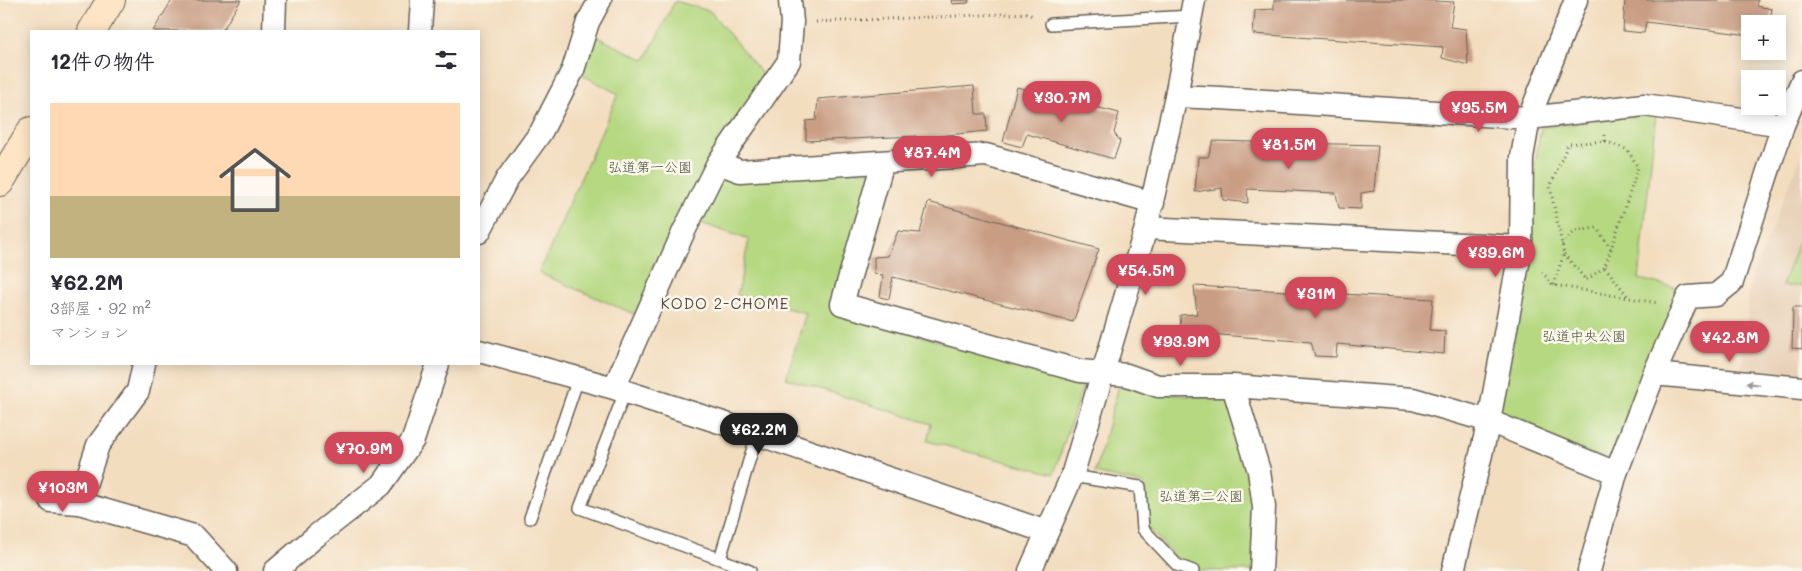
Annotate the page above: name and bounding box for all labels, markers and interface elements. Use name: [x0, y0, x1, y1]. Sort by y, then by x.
map controls: [1741, 15, 1786, 115]
button: +: [1741, 15, 1786, 60]
icon: filters: [432, 46, 460, 74]
text: 12件の物件: [50, 47, 155, 74]
button: −: [1741, 70, 1786, 115]
pin: ¥30.7M: [1021, 80, 1103, 123]
text: ¥30.7M: [1033, 86, 1091, 107]
pin: ¥95.5M: [1438, 90, 1520, 133]
text: ¥95.5M: [1451, 96, 1507, 117]
pin: ¥81.5M: [1248, 128, 1330, 170]
text: ¥81.5M: [1262, 133, 1316, 154]
icon: home: [210, 135, 300, 225]
pin: ¥87.4M: [891, 136, 973, 178]
text: ¥87.4M: [903, 141, 961, 162]
park label: 弘道第一公園: [608, 157, 692, 176]
pin: ¥39.6M: [1455, 236, 1537, 278]
text: ¥39.6M: [1467, 241, 1525, 262]
pin: ¥54.5M: [1105, 254, 1187, 296]
text: ¥54.5M: [1117, 259, 1175, 280]
text: ¥62.2M: [50, 268, 123, 295]
pin: ¥31M: [1286, 276, 1346, 319]
text: ¥31M: [1296, 282, 1336, 303]
district label: KODO 2-CHOME: [661, 293, 789, 313]
text: 3部屋 · 92 m²: [50, 297, 151, 318]
pin: ¥42.8M: [1689, 320, 1771, 363]
text: マンション: [50, 321, 129, 342]
pin: ¥93.9M: [1140, 324, 1222, 367]
park label: 弘道中央公園: [1542, 326, 1626, 345]
text: ¥42.8M: [1701, 326, 1759, 347]
text: ¥93.9M: [1152, 330, 1210, 351]
one-way arrow: [1745, 380, 1761, 388]
pin: ¥62.2M: [718, 412, 800, 455]
text: ¥62.2M: [731, 418, 787, 439]
pin: ¥70.9M: [323, 432, 405, 474]
text: ¥70.9M: [335, 437, 393, 458]
pin: ¥103M: [28, 470, 98, 513]
text: ¥103M: [38, 476, 88, 497]
park label: 弘道第二公園: [1159, 486, 1243, 505]

